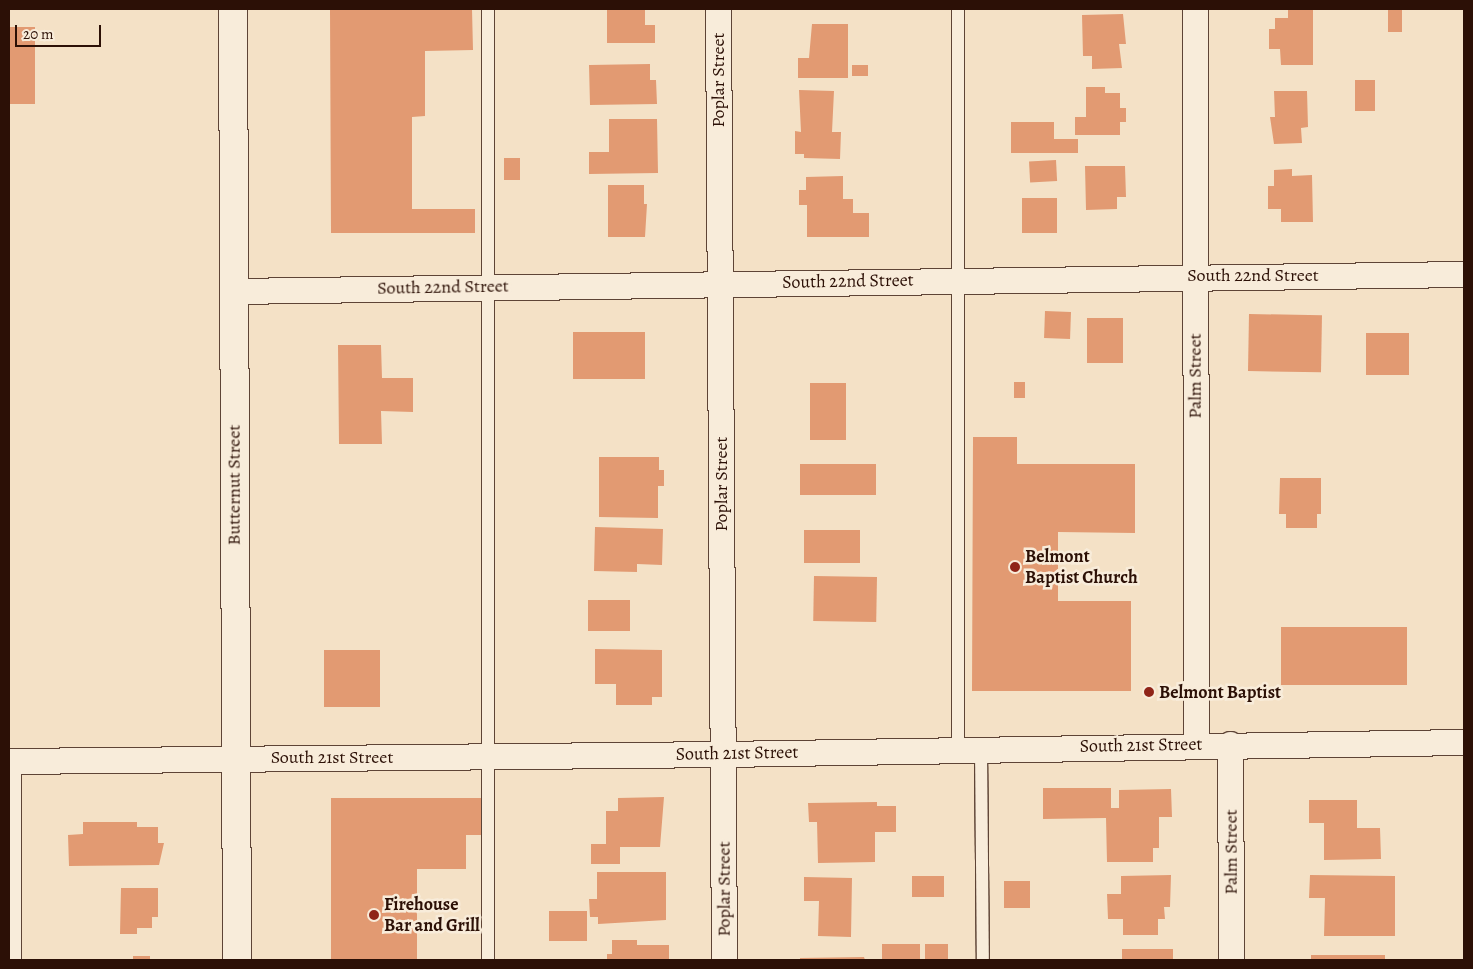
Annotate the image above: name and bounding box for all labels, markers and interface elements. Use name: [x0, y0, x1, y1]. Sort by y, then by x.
scale bar: [18, 15, 104, 47]
text: 20 m: [23, 24, 54, 44]
street label: Poplar Street: [707, 32, 729, 128]
street label: South 22nd Street: [1187, 264, 1319, 286]
street label: South 22nd Street: [782, 269, 914, 293]
street label: South 22nd Street: [377, 275, 509, 299]
street label: Palm Street: [1184, 333, 1206, 419]
street label: Butternut Street: [223, 425, 245, 545]
street label: Poplar Street: [710, 436, 732, 532]
place label: Belmont Baptist Church: [1025, 546, 1138, 588]
marker: Belmont Baptist Church: [1009, 561, 1021, 573]
place label: Belmont Baptist: [1159, 681, 1281, 703]
marker: Belmont Baptist: [1143, 686, 1155, 698]
street label: South 21st Street: [1079, 733, 1203, 757]
street label: South 21st Street: [675, 741, 799, 765]
street label: South 21st Street: [271, 746, 393, 768]
street label: Palm Street: [1220, 809, 1242, 895]
street label: Poplar Street: [713, 841, 735, 937]
place label: Firehouse Bar and Grill: [384, 894, 480, 936]
marker: Firehouse Bar and Grill: [368, 909, 380, 921]

